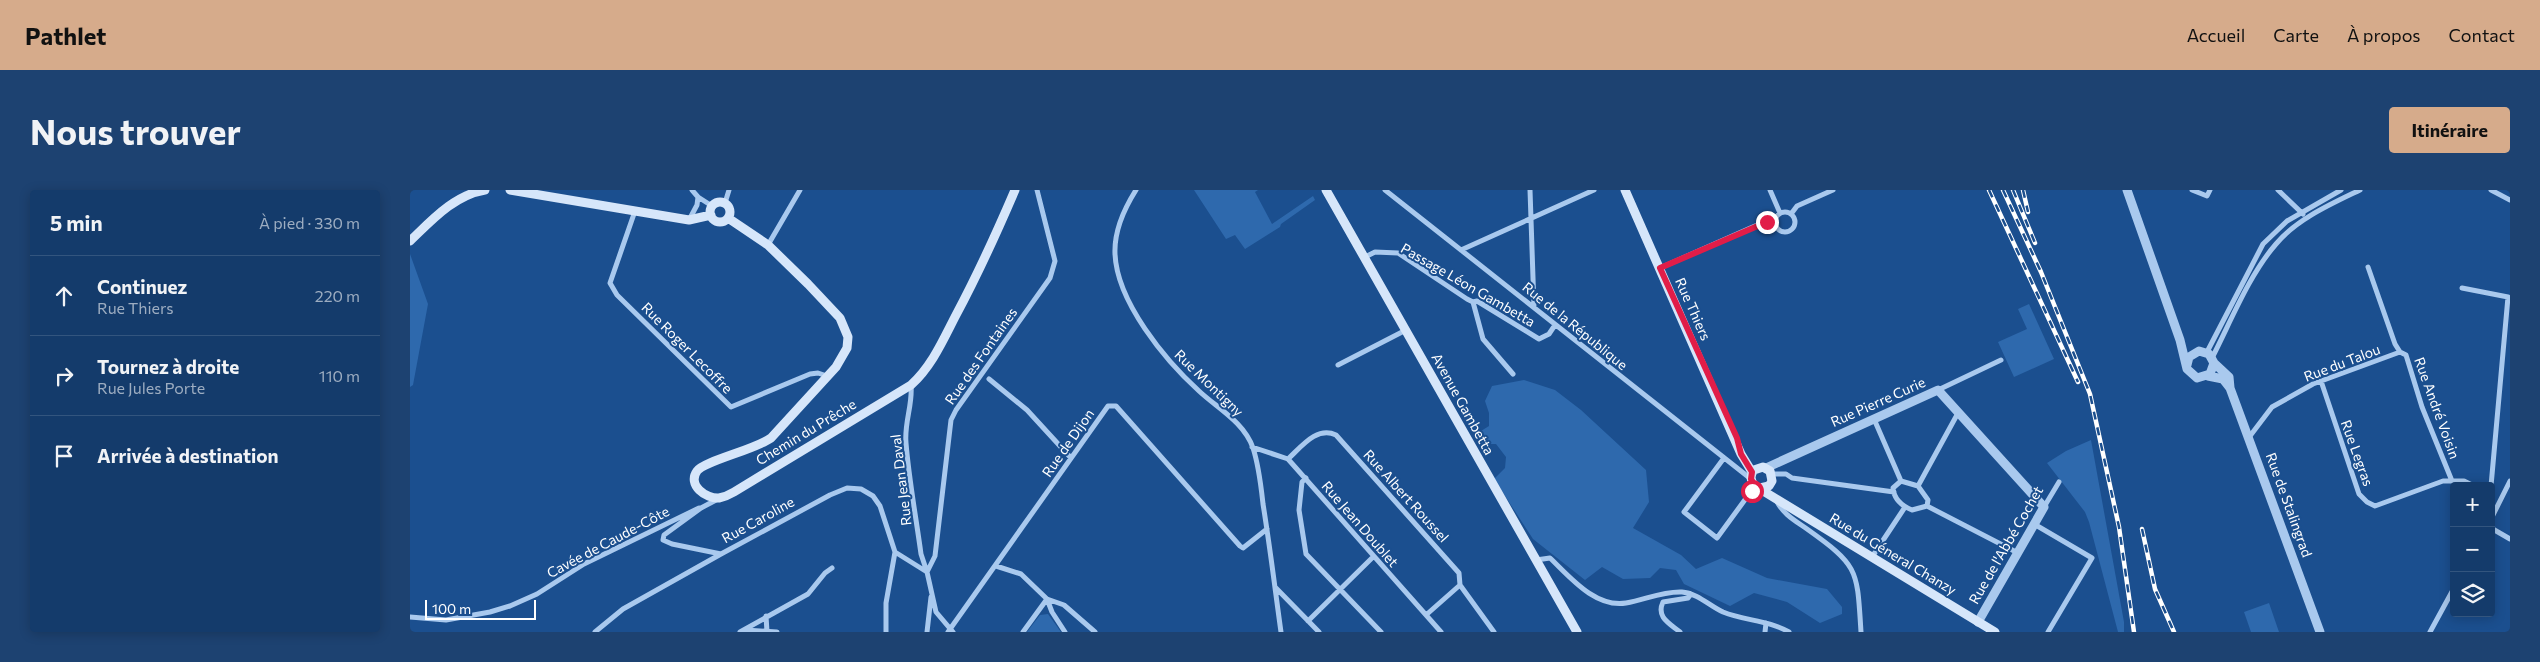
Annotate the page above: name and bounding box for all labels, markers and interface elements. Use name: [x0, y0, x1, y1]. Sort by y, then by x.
text: Pathlet: [25, 21, 106, 50]
text: Accueil: [2187, 24, 2245, 46]
text: Carte: [2273, 24, 2319, 46]
text: À propos: [2347, 24, 2421, 46]
text: Contact: [2449, 24, 2515, 46]
button: Itinéraire: [2389, 107, 2510, 153]
text: Nous trouver: [30, 109, 241, 152]
text: 5 min: [50, 210, 103, 235]
route end: [1756, 211, 1779, 234]
text: À pied · 330 m: [259, 213, 360, 232]
street label: Passage Léon Gambetta: [1398, 239, 1538, 330]
text: Continuez: [97, 275, 187, 298]
street label: Rue Thiers: [1672, 275, 1715, 343]
street label: Rue de la République: [1519, 278, 1631, 373]
icon: ahead: [50, 282, 78, 310]
text: 220 m: [315, 286, 360, 305]
text: Rue Thiers: [97, 298, 173, 317]
street label: Rue Roger Lecoffre: [638, 299, 736, 397]
street label: Rue des Fontaines: [941, 304, 1020, 407]
street label: Rue du Talou: [2301, 340, 2382, 385]
street label: Rue Montigny: [1171, 346, 1247, 420]
street label: Avenue Gambetta: [1428, 350, 1498, 458]
text: Tournez à droite: [97, 355, 239, 378]
street label: Rue André Voisin: [2411, 355, 2464, 461]
icon: right: [50, 362, 78, 390]
text: 110 m: [319, 366, 360, 385]
street label: Rue Pierre Curie: [1828, 373, 1928, 430]
text: Rue Jules Porte: [97, 378, 205, 397]
street label: Chemin du Prêche: [753, 395, 859, 468]
street label: Rue de Dijon: [1038, 405, 1097, 480]
street label: Rue Legras: [2338, 417, 2377, 488]
street label: Rue Jean Daval: [886, 433, 915, 527]
icon: arrive: [50, 442, 78, 470]
text: Arrivée à destination: [97, 444, 279, 467]
street label: Rue Albert Roussel: [1360, 446, 1452, 546]
street label: Rue de Stalingrad: [2263, 450, 2316, 559]
street label: Rue Jean Doublet: [1319, 477, 1402, 570]
route start: [1741, 480, 1764, 503]
map controls: [2450, 482, 2495, 617]
button: +: [2450, 482, 2495, 527]
street label: Rue de l'Abbé Cochet: [1965, 483, 2046, 607]
street label: Rue Caroline: [718, 493, 797, 546]
street label: Cavée de Caude-Côte: [544, 502, 672, 581]
street label: Rue du Géneral Chanzy: [1827, 509, 1960, 598]
button: −: [2450, 527, 2495, 572]
button: layers: [2450, 572, 2495, 617]
scale bar: [425, 597, 536, 620]
text: 100 m: [432, 600, 471, 617]

